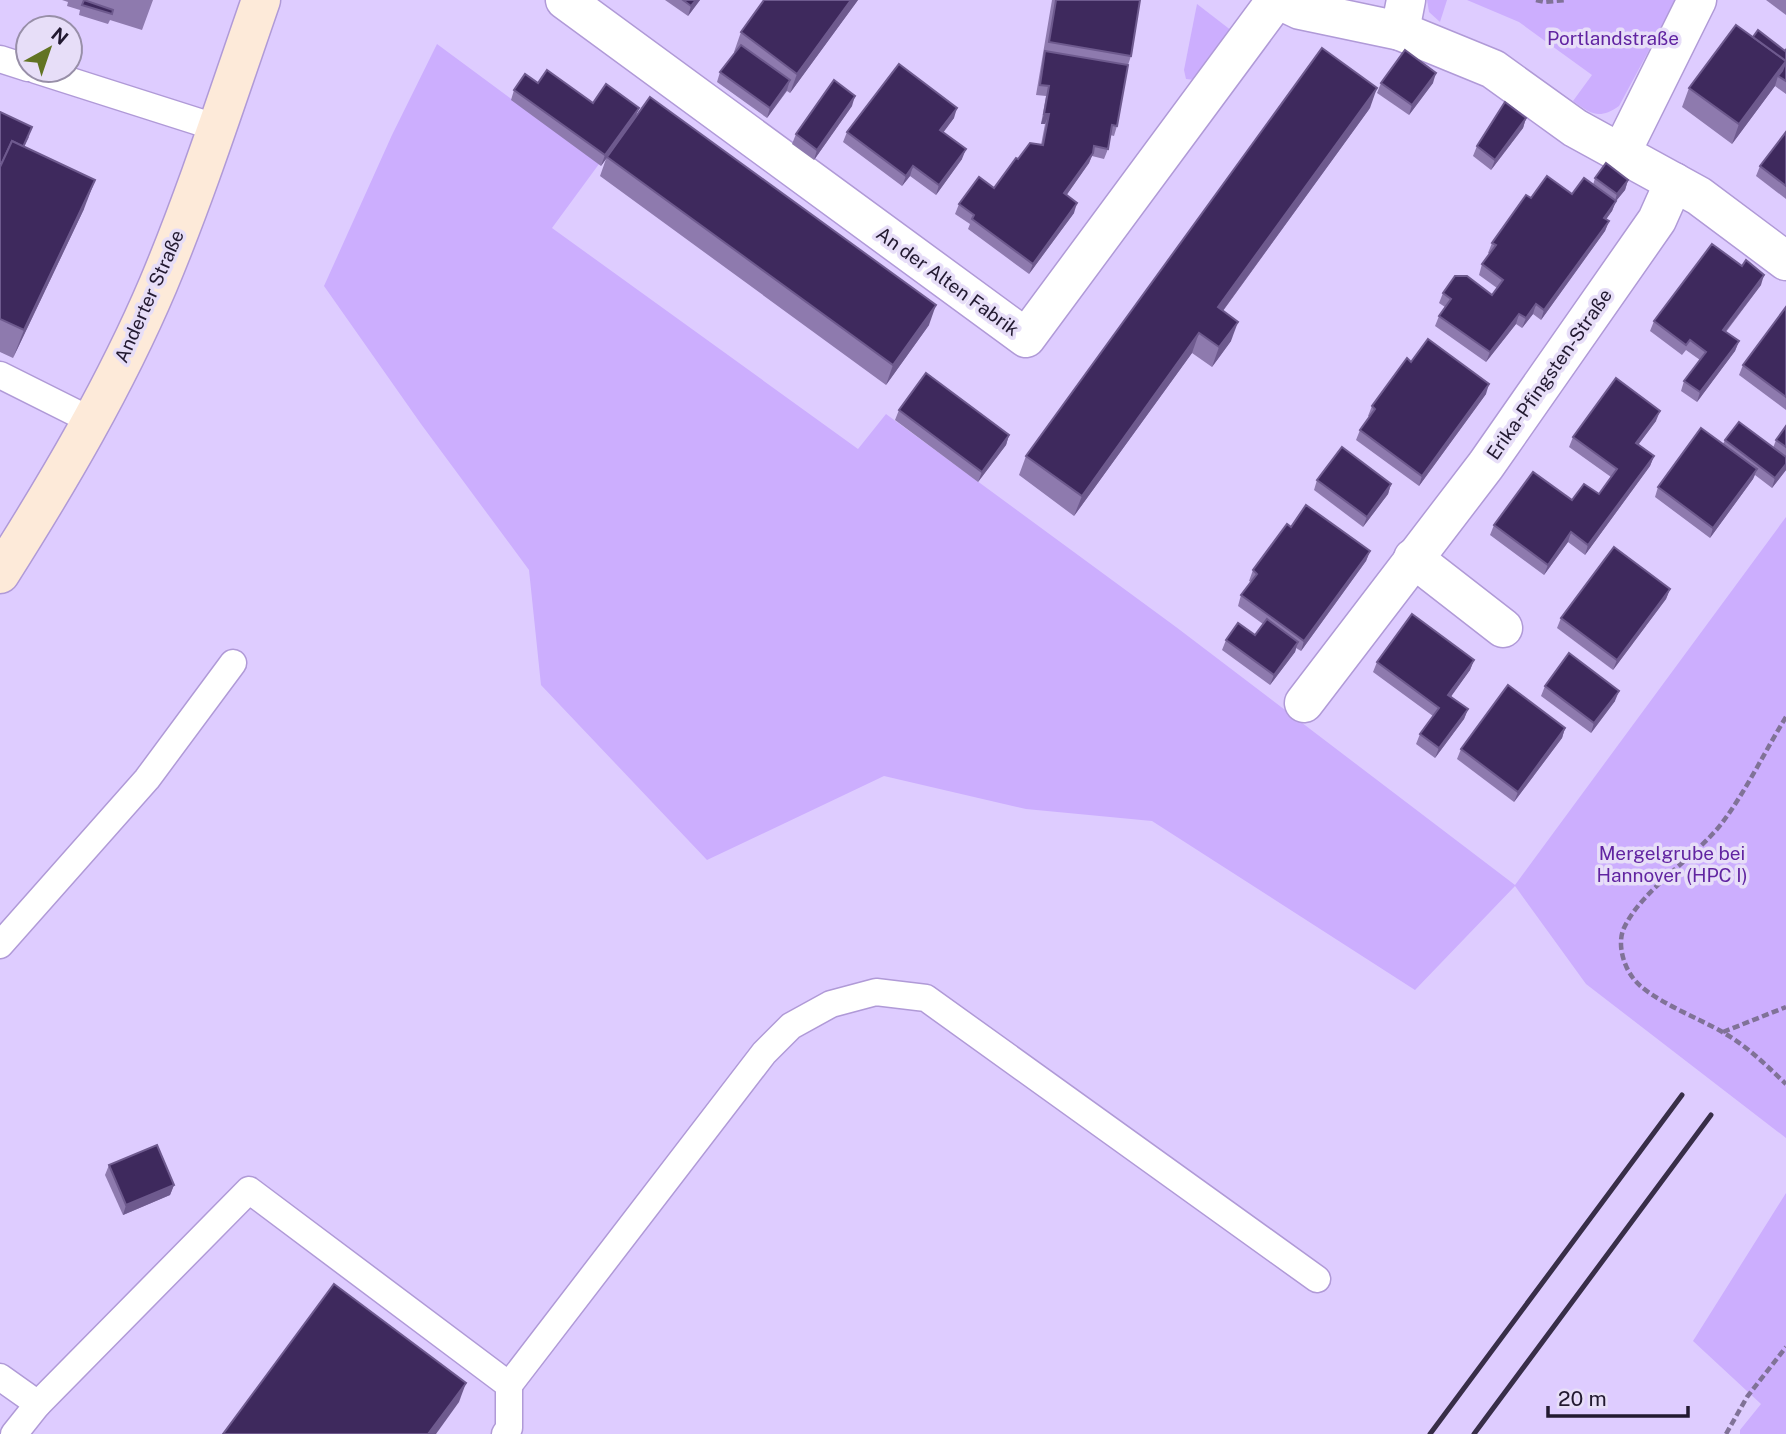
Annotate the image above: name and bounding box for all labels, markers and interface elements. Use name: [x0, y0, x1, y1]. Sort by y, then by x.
north arrow: [14, 14, 84, 84]
text: N: [47, 23, 73, 49]
park label: Portlandstraße: [1547, 27, 1679, 49]
street label: An der Alten Fabrik: [872, 222, 1024, 340]
street label: Anderter Straße: [110, 226, 188, 366]
street label: Erika-Pfingsten-Straße: [1482, 284, 1616, 464]
park label: Mergelgrube bei Hannover (HPC I): [1596, 842, 1748, 886]
scale bar: [1548, 1374, 1688, 1418]
text: 20 m: [1558, 1386, 1607, 1411]

